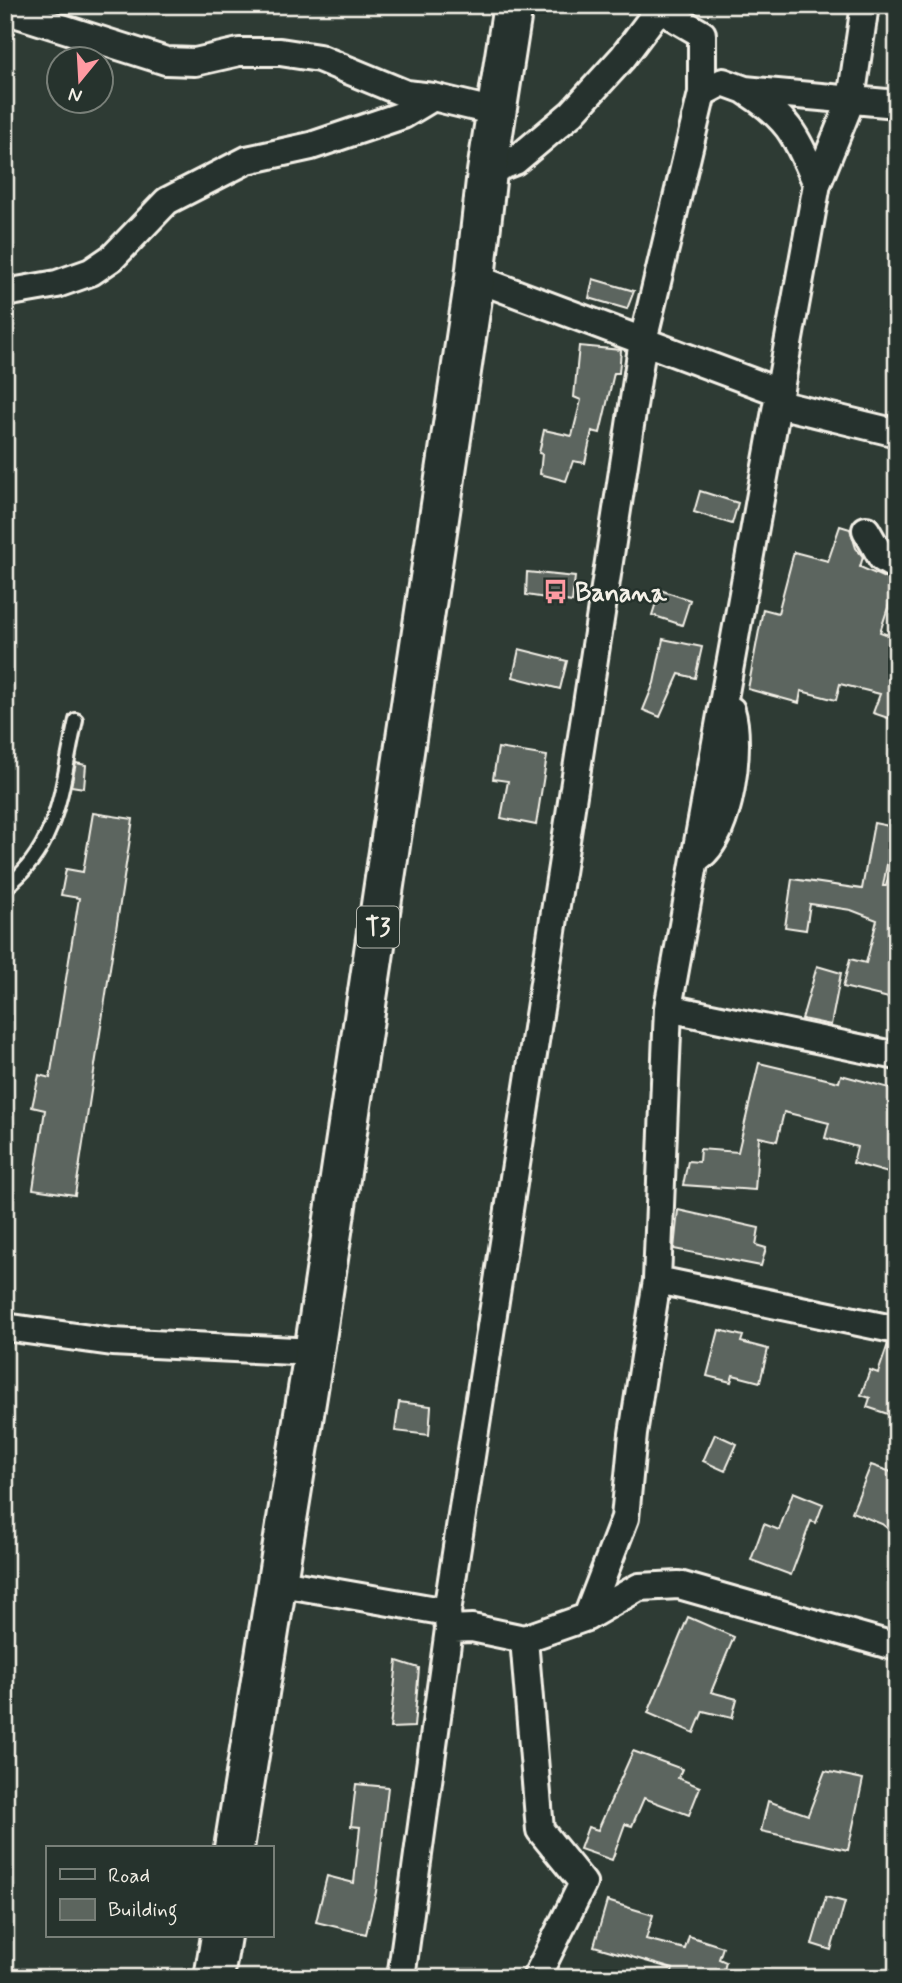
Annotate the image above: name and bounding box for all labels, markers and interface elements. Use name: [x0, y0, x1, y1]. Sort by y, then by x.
north arrow: [46, 46, 116, 116]
text: N: [65, 81, 85, 109]
place label: Banana: [575, 577, 668, 611]
bus stop icon: Banana: [541, 578, 569, 606]
road number: T3: [357, 906, 399, 947]
legend: [46, 1846, 273, 1938]
text: Road: [108, 1862, 150, 1890]
text: Building: [108, 1896, 178, 1926]

